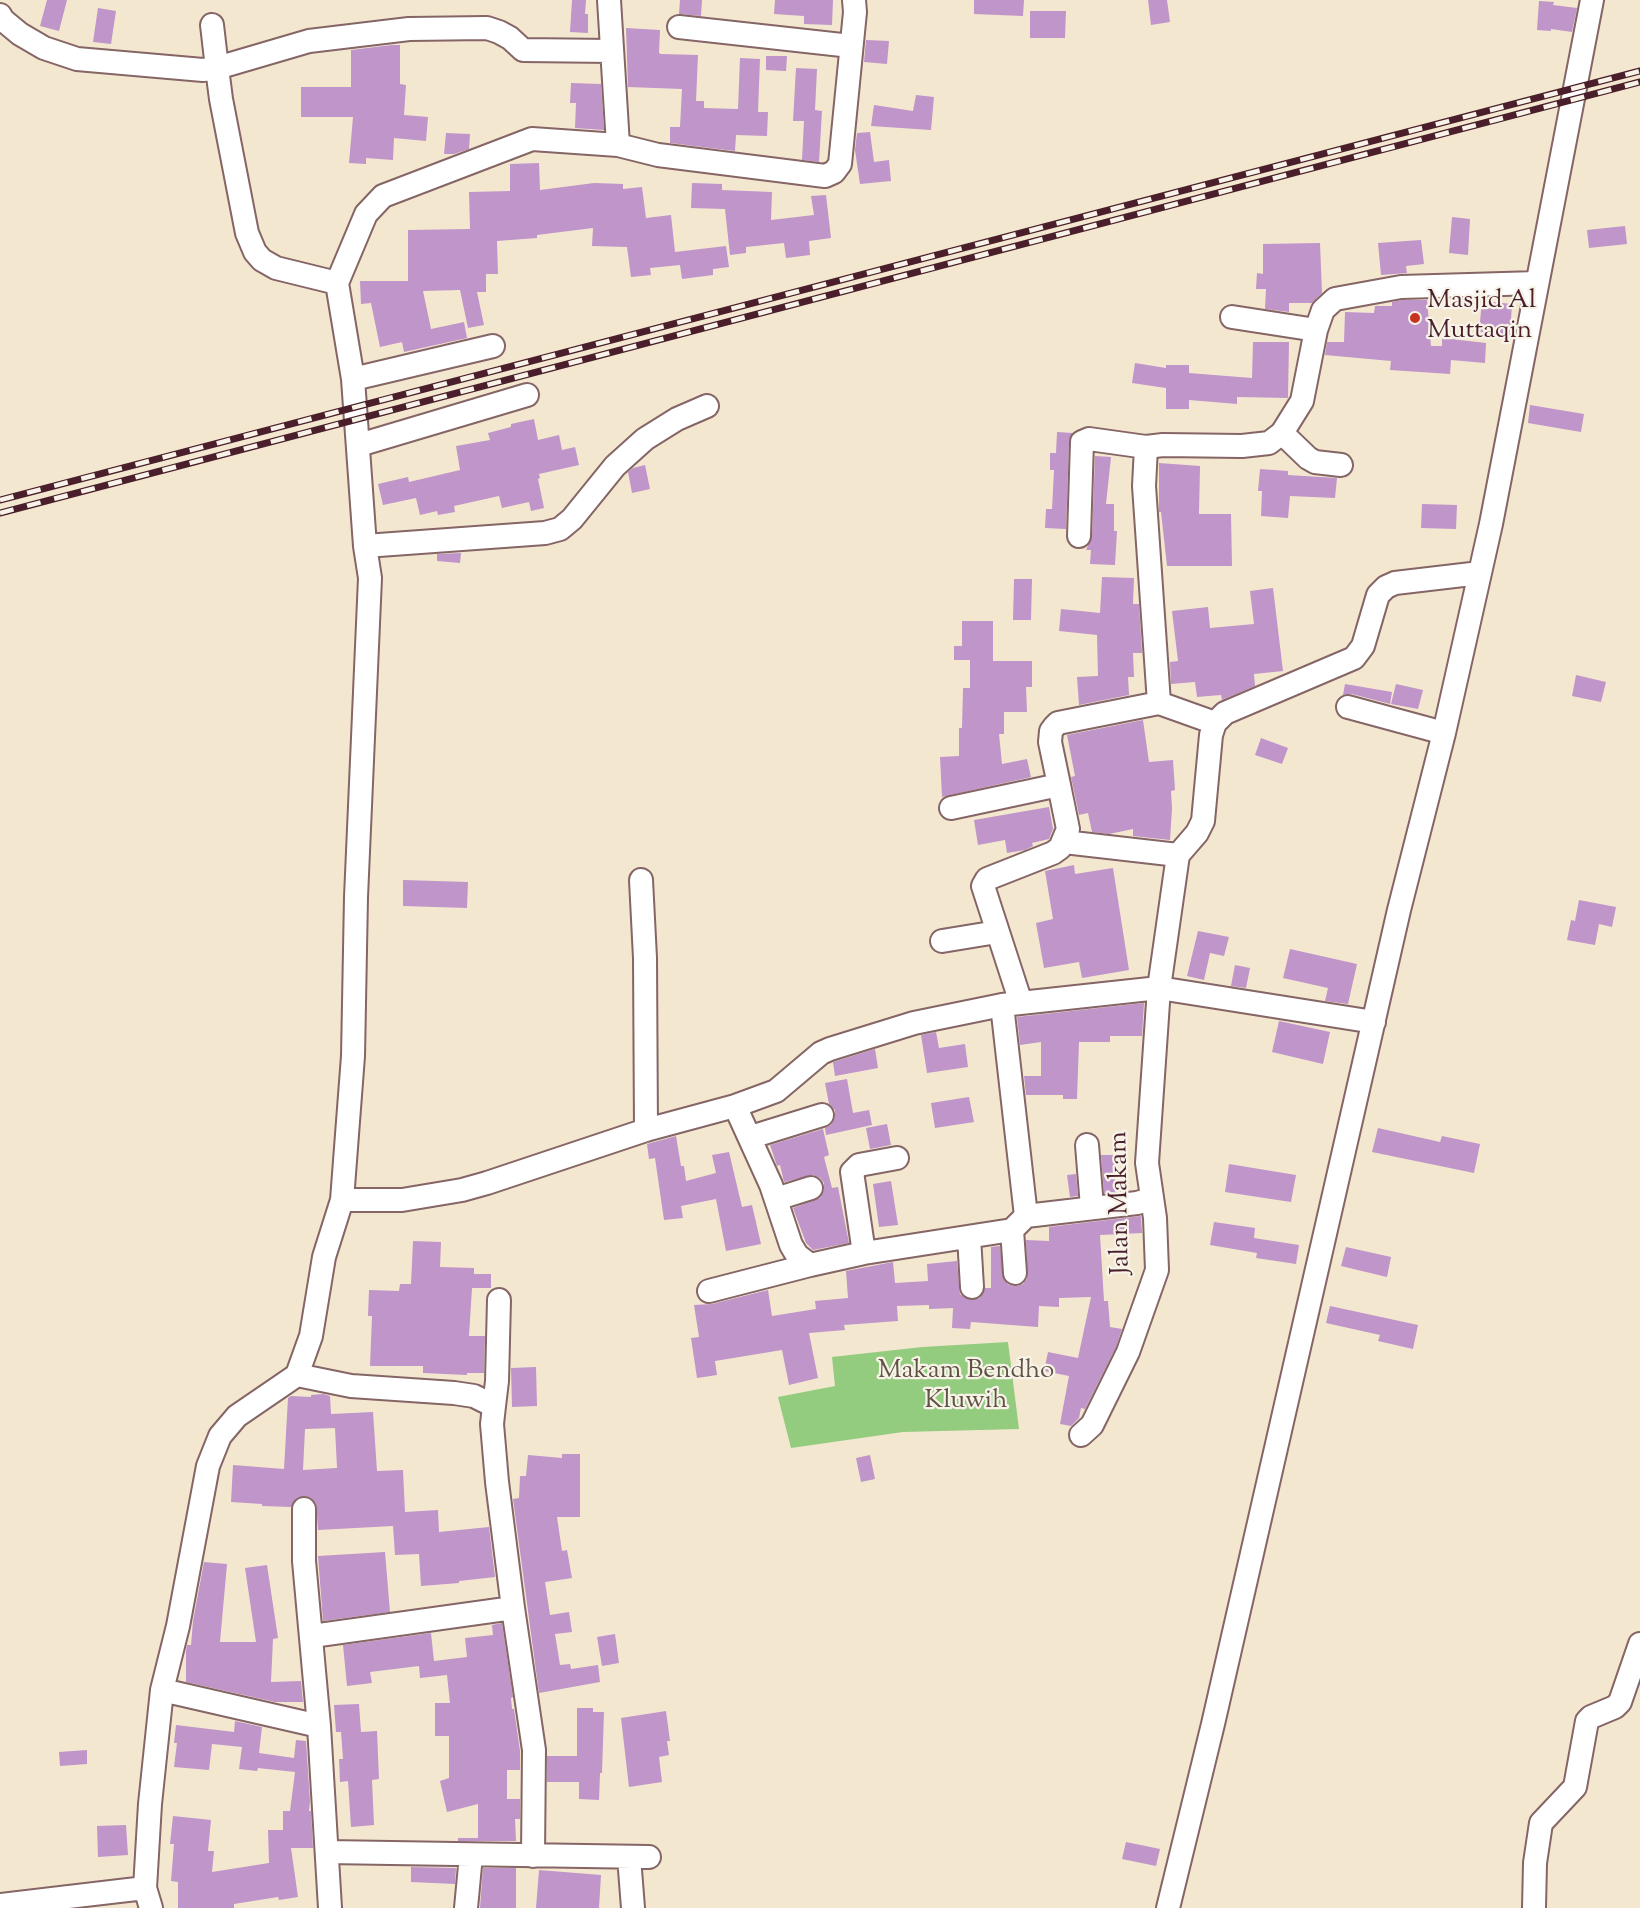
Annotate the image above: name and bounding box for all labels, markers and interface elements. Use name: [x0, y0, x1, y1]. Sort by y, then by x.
place label: Masjid Al Muttaqin: [1427, 287, 1536, 348]
marker: Masjid Al Muttaqin: [1408, 311, 1422, 325]
street label: Jalan Makam: [1105, 1131, 1139, 1275]
park label: Makam Bendho Kluwih: [878, 1357, 1054, 1418]

